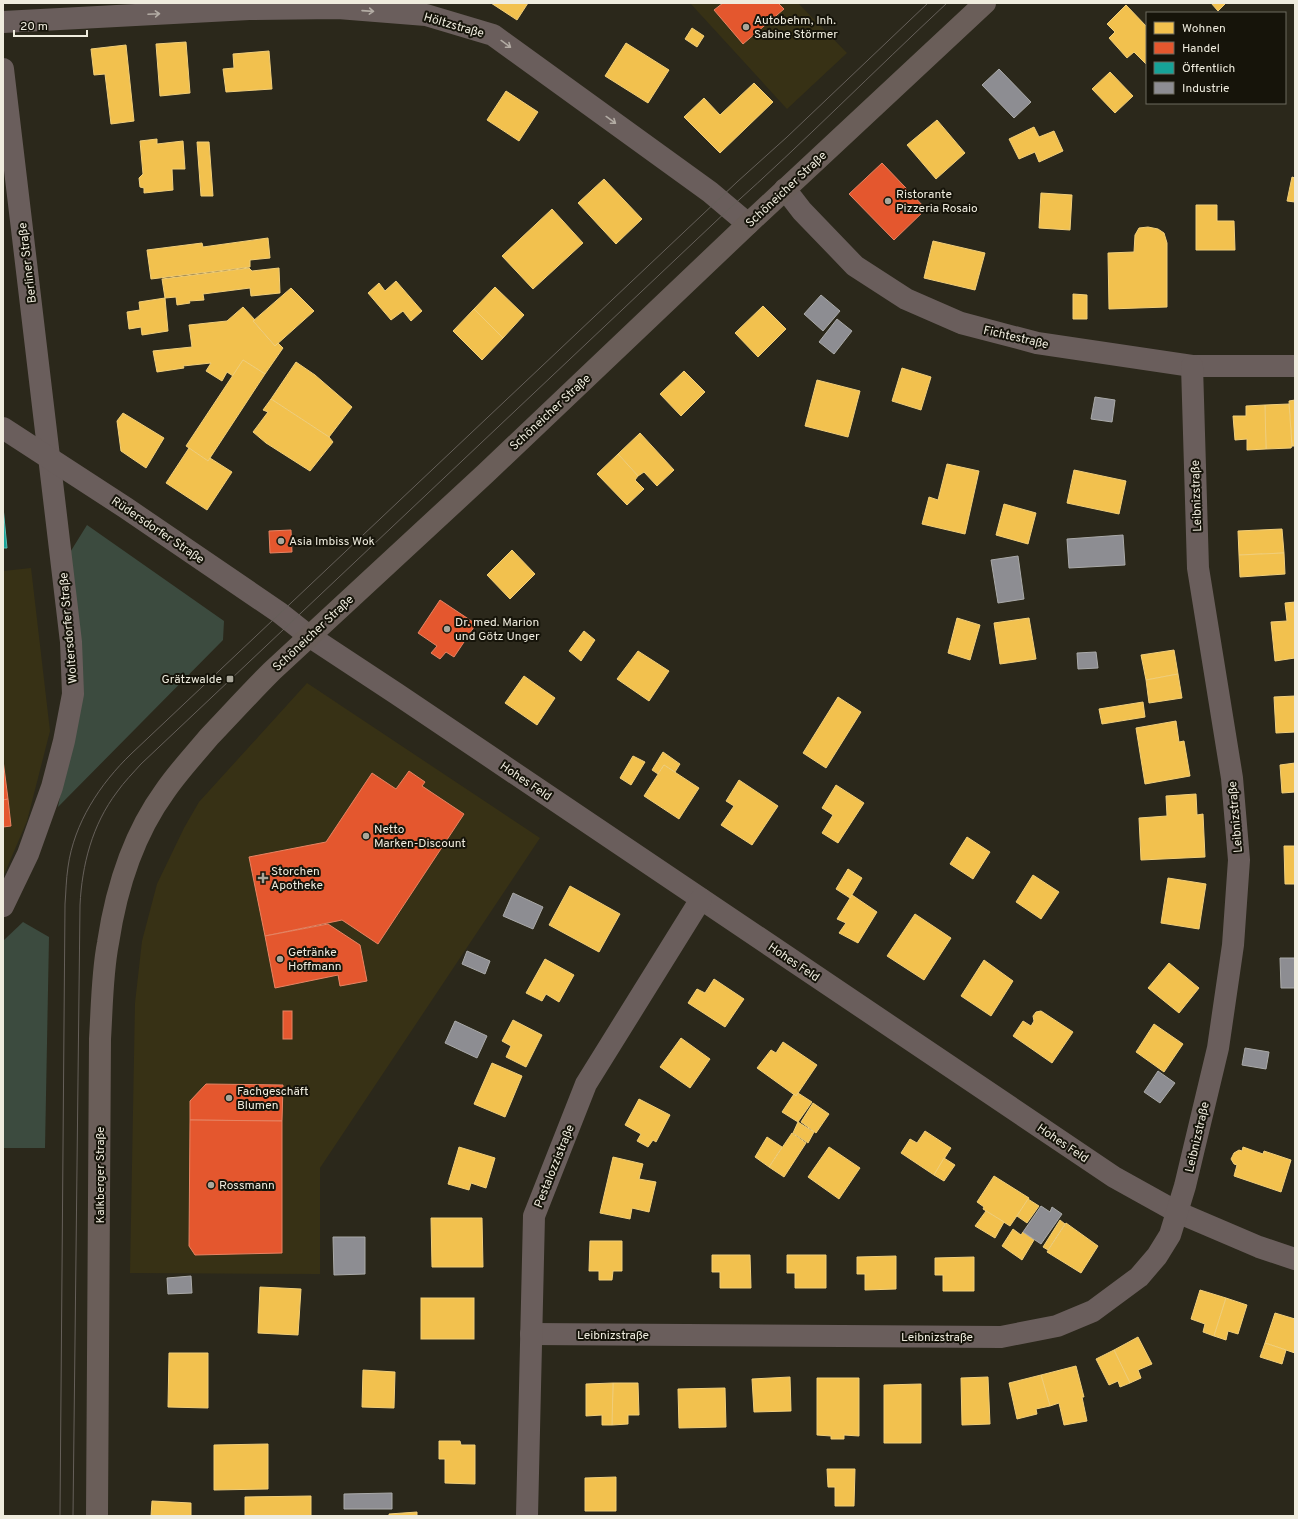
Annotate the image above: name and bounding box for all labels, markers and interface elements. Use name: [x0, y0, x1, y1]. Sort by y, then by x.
one-way arrow: [361, 7, 374, 14]
one-way arrow: [147, 10, 160, 17]
street label: Höltzstraße: [422, 10, 486, 42]
scale bar: [14, 12, 87, 38]
legend: [1146, 12, 1286, 104]
place label: Autobehm, Inh. Sabine Störmer: [754, 13, 838, 43]
text: 20 m: [20, 19, 48, 35]
text: Wohnen: [1182, 21, 1226, 37]
marker: Autobehm, Inh. Sabine Störmer: [741, 22, 751, 32]
one-way arrow: [500, 40, 511, 48]
text: Handel: [1182, 41, 1220, 57]
text: Öffentlich: [1182, 61, 1235, 77]
text: Industrie: [1182, 81, 1230, 97]
one-way arrow: [605, 116, 616, 124]
street label: Schöneicher Straße: [743, 148, 831, 231]
place label: Ristorante Pizzeria Rosaio: [896, 187, 978, 217]
marker: Ristorante Pizzeria Rosaio: [883, 196, 893, 206]
street label: Berliner Straße: [15, 222, 41, 304]
street label: Fichtestraße: [982, 323, 1050, 353]
street label: Schöneicher Straße: [507, 371, 595, 454]
street label: Leibnizstraße: [1188, 460, 1206, 532]
street label: Rüdersdorfer Straße: [108, 494, 207, 568]
place label: Asia Imbiss Wok: [289, 534, 375, 550]
marker: Asia Imbiss Wok: [276, 536, 286, 546]
street label: Woltersdorfer Straße: [56, 572, 82, 684]
street label: Schöneicher Straße: [270, 592, 358, 675]
place label: Dr. med. Marion und Götz Unger: [455, 615, 540, 645]
marker: Dr. med. Marion und Götz Unger: [442, 624, 452, 634]
place label: Grätzwalde: [162, 672, 222, 688]
marker: Grätzwalde: [225, 674, 235, 684]
street label: Hohes Feld: [497, 759, 554, 805]
street label: Leibnizstraße: [1225, 780, 1247, 853]
place label: Netto Marken-Discount: [374, 822, 466, 852]
marker: Netto Marken-Discount: [361, 831, 371, 841]
place label: Storchen Apotheke: [271, 864, 323, 894]
marker: Storchen Apotheke: [258, 873, 268, 883]
street label: Hohes Feld: [765, 940, 822, 986]
place label: Getränke Hoffmann: [288, 945, 342, 975]
marker: Getränke Hoffmann: [275, 954, 285, 964]
place label: Fachgeschäft Blumen: [237, 1084, 308, 1114]
marker: Fachgeschäft Blumen: [224, 1093, 234, 1103]
street label: Leibnizstraße: [1182, 1100, 1214, 1174]
street label: Hohes Feld: [1034, 1121, 1091, 1167]
street label: Pestalozzistraße: [531, 1122, 579, 1210]
street label: Kalkberger Straße: [93, 1126, 109, 1224]
place label: Rossmann: [219, 1178, 275, 1194]
marker: Rossmann: [206, 1180, 216, 1190]
street label: Leibnizstraße: [577, 1328, 649, 1344]
street label: Leibnizstraße: [901, 1330, 973, 1346]

